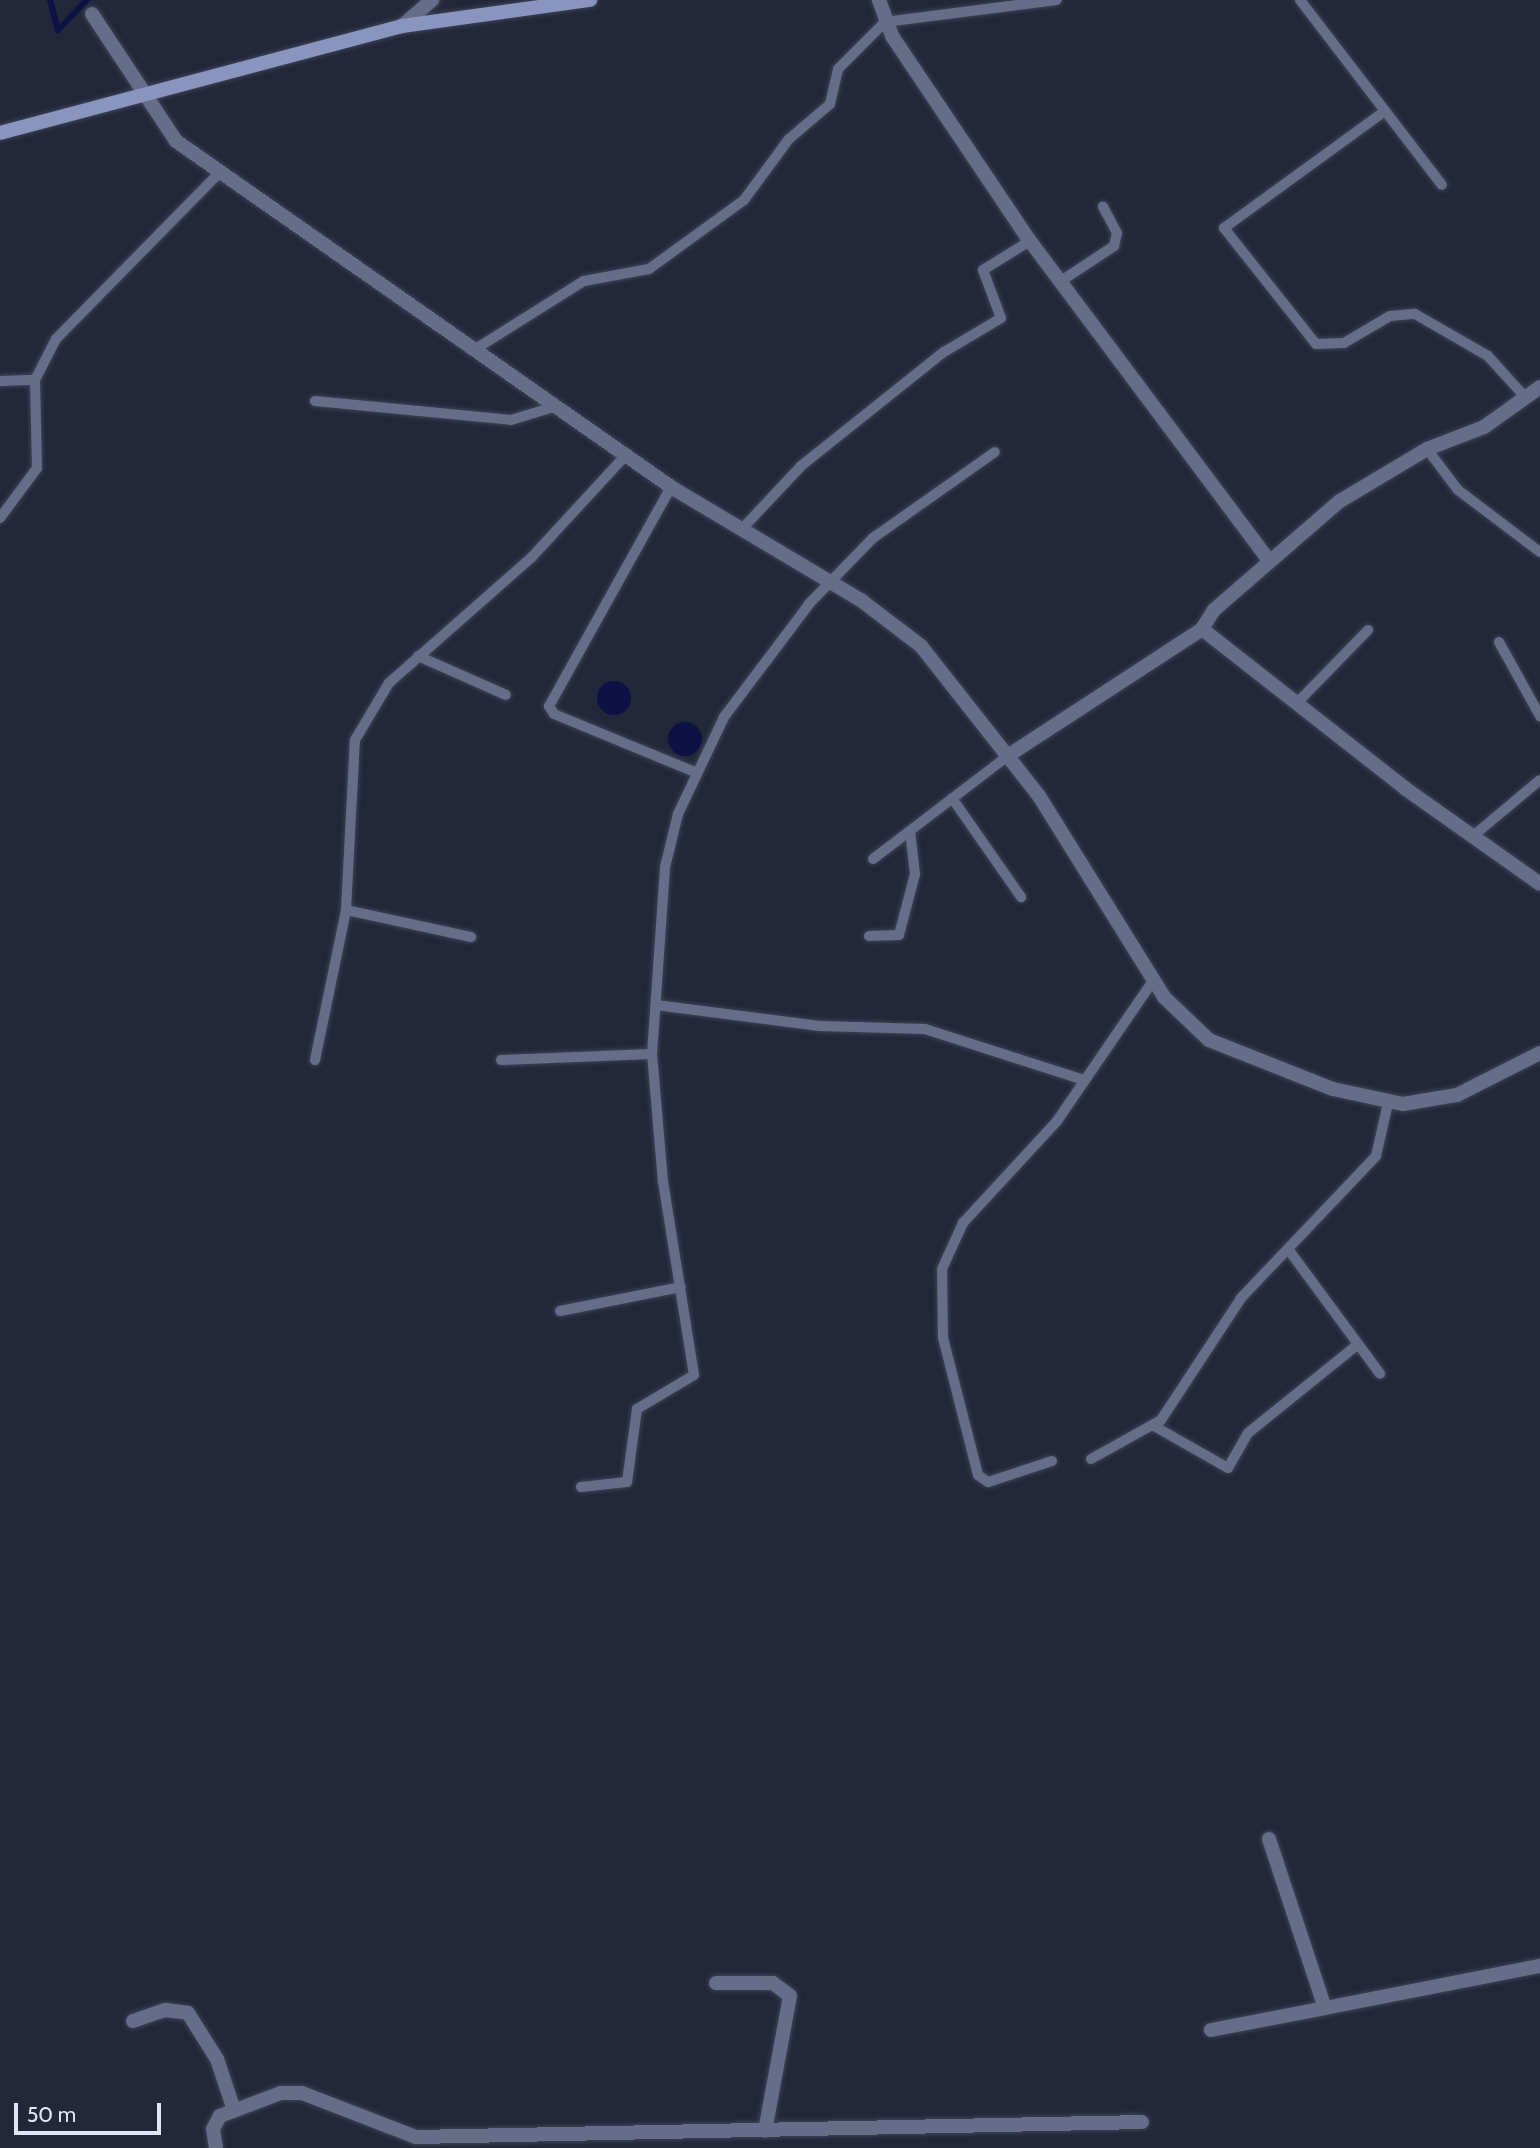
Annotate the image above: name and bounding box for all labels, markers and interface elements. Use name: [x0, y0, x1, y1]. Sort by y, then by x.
scale bar: [18, 2088, 164, 2132]
text: 50 m: [27, 2102, 76, 2127]

